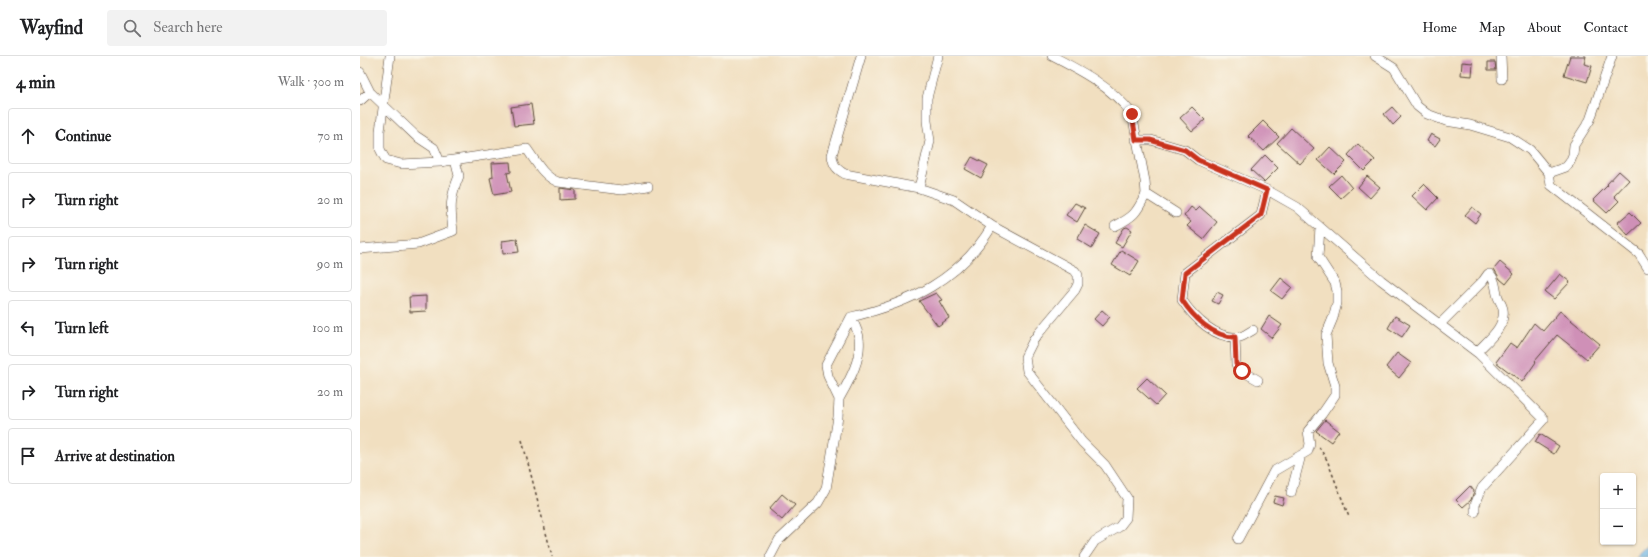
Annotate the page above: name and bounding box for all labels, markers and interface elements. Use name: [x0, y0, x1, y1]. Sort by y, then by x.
search box: [107, 10, 387, 46]
text: Wayfind: [20, 16, 83, 40]
icon: search: [121, 17, 143, 39]
text: Search here: [153, 18, 223, 37]
text: Home: [1422, 19, 1457, 36]
text: Map: [1479, 19, 1505, 36]
text: About: [1527, 19, 1561, 36]
text: Contact: [1583, 19, 1628, 36]
text: 4 min: [16, 72, 55, 93]
text: Walk · 300 m: [278, 74, 344, 90]
route end: [1123, 105, 1141, 123]
icon: ahead: [17, 125, 39, 147]
text: Continue: [55, 127, 111, 146]
text: 70 m: [318, 128, 343, 144]
icon: right: [17, 189, 39, 211]
text: Turn right: [55, 191, 118, 210]
text: 20 m: [317, 192, 343, 208]
icon: right: [17, 253, 39, 275]
text: Turn right: [55, 255, 118, 274]
text: 90 m: [317, 256, 343, 272]
icon: left: [17, 317, 39, 339]
text: Turn left: [55, 319, 109, 338]
text: 100 m: [312, 320, 343, 336]
route start: [1233, 362, 1251, 380]
icon: right: [17, 381, 39, 403]
text: Turn right: [55, 383, 118, 402]
text: 20 m: [317, 384, 343, 400]
icon: arrive: [17, 445, 39, 467]
text: Arrive at destination: [55, 447, 175, 466]
map controls: [1600, 473, 1636, 545]
button: +: [1600, 473, 1636, 509]
button: −: [1600, 509, 1636, 545]

